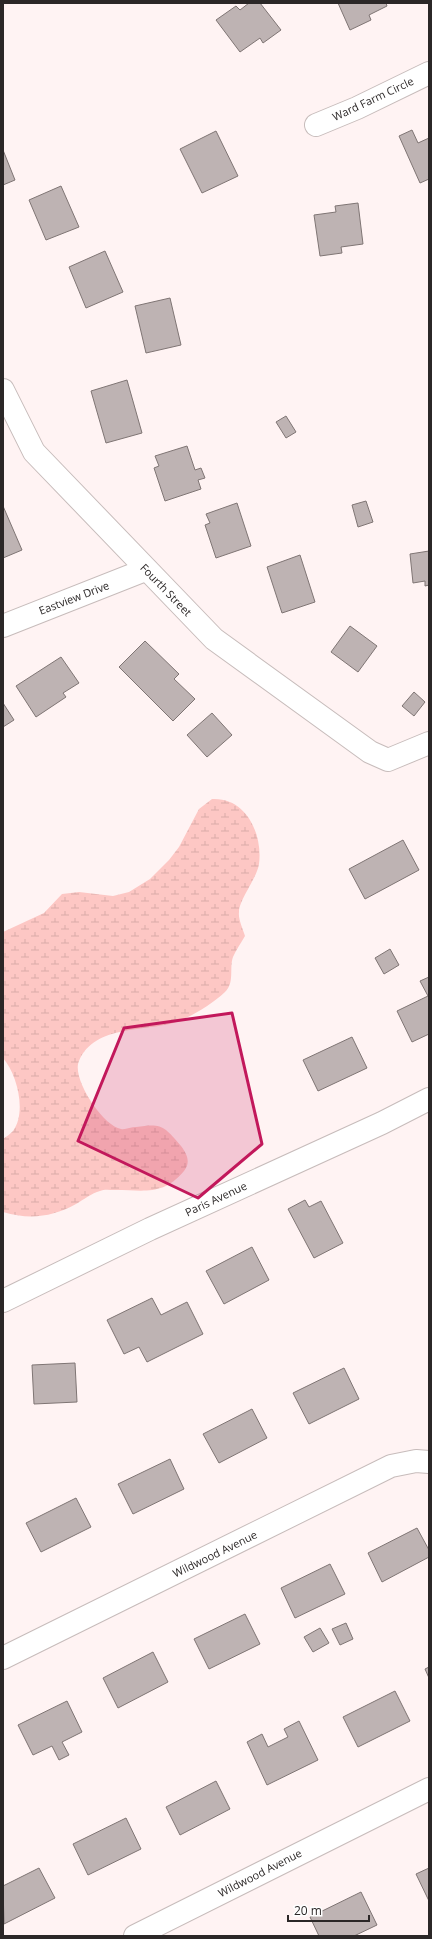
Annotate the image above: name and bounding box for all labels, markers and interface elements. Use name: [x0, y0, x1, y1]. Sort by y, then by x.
street label: Ward Farm Circle: [330, 73, 416, 124]
street label: Fourth Street: [137, 560, 195, 619]
street label: Eastview Drive: [37, 577, 111, 618]
street label: Paris Avenue: [183, 1178, 249, 1219]
street label: Wildwood Avenue: [170, 1527, 259, 1580]
street label: Wildwood Avenue: [215, 1845, 304, 1900]
scale bar: [288, 1897, 369, 1923]
text: 20 m: [294, 1902, 322, 1919]

